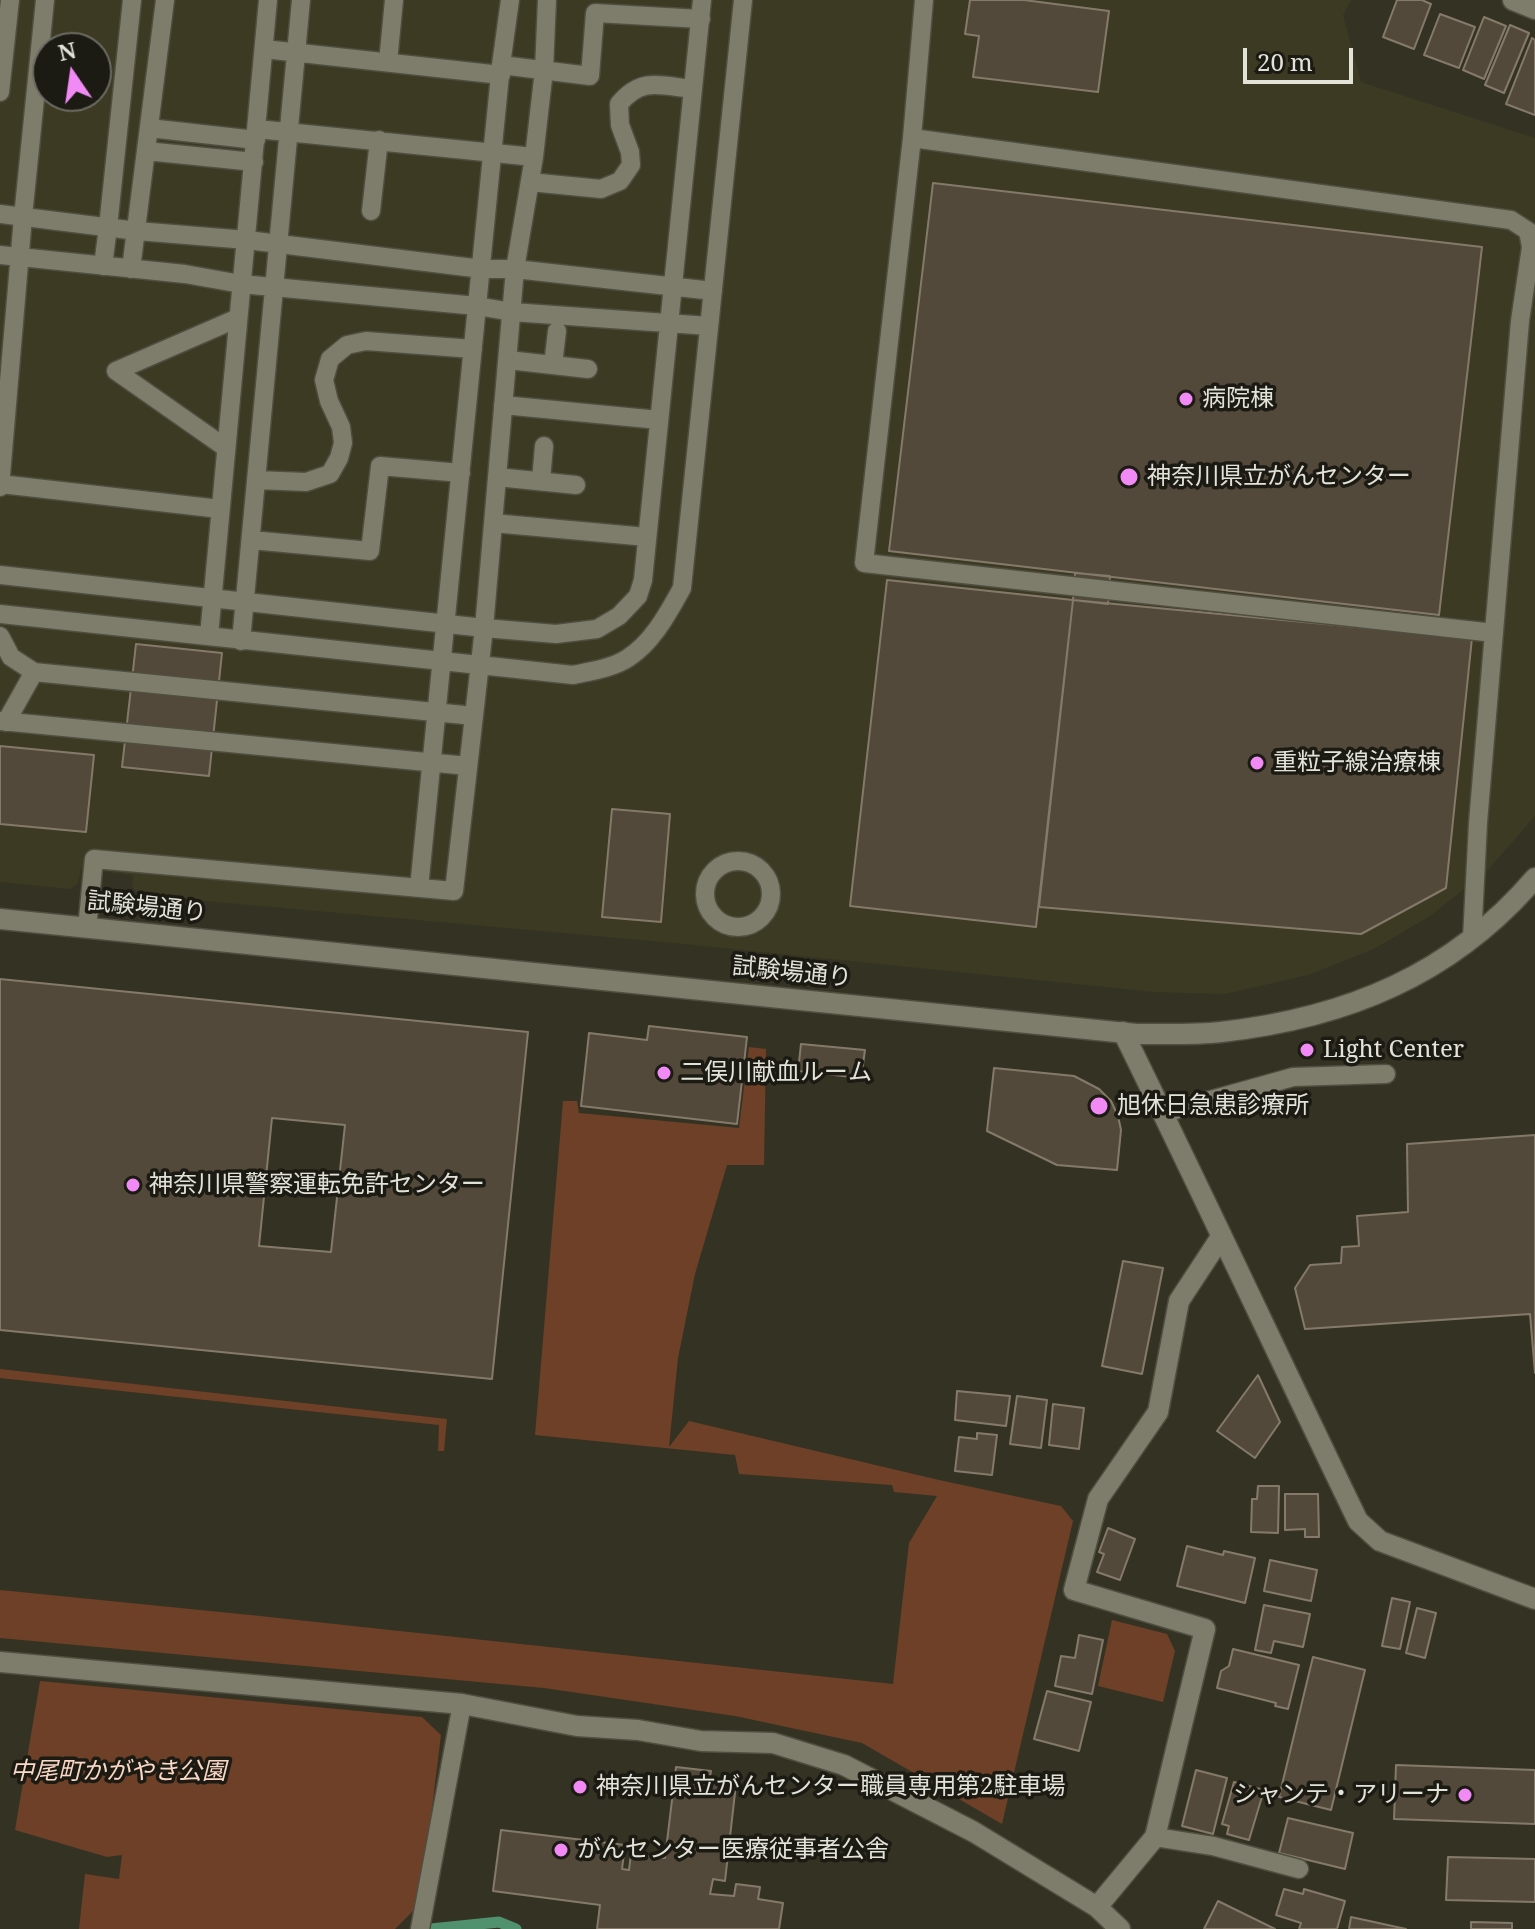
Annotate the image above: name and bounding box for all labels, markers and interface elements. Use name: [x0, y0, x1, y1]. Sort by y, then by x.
north arrow: [32, 32, 112, 112]
scale bar: [1247, 32, 1357, 82]
text: N: [55, 34, 79, 67]
text: 20 m: [1257, 45, 1313, 78]
place label: 病院棟: [1202, 385, 1274, 413]
marker: 病院棟: [1177, 390, 1195, 408]
place label: 神奈川県立がんセンター: [1147, 463, 1411, 491]
marker: 神奈川県立がんセンター: [1118, 466, 1140, 488]
place label: 重粒子線治療棟: [1273, 749, 1441, 777]
marker: 重粒子線治療棟: [1248, 754, 1266, 772]
street label: 試験場通り: [86, 887, 208, 929]
street label: 試験場通り: [731, 952, 853, 994]
place label: Light Center: [1323, 1036, 1464, 1064]
marker: Light Center: [1298, 1041, 1316, 1059]
place label: 二俣川献血ルーム: [680, 1059, 872, 1087]
marker: 二俣川献血ルーム: [655, 1064, 673, 1082]
place label: 旭休日急患診療所: [1117, 1092, 1309, 1120]
marker: 旭休日急患診療所: [1088, 1095, 1110, 1117]
place label: 神奈川県警察運転免許センター: [149, 1171, 485, 1199]
marker: 神奈川県警察運転免許センター: [124, 1176, 142, 1194]
park label: 中尾町かがやき公園: [10, 1758, 226, 1786]
place label: 神奈川県立がんセンター職員専用第2駐車場: [596, 1773, 1065, 1801]
marker: 神奈川県立がんセンター職員専用第2駐車場: [571, 1778, 589, 1796]
place label: シャンテ・アリーナ: [1233, 1781, 1449, 1809]
marker: シャンテ・アリーナ: [1456, 1786, 1474, 1804]
place label: がんセンター医療従事者公舎: [577, 1836, 889, 1864]
marker: がんセンター医療従事者公舎: [552, 1841, 570, 1859]

